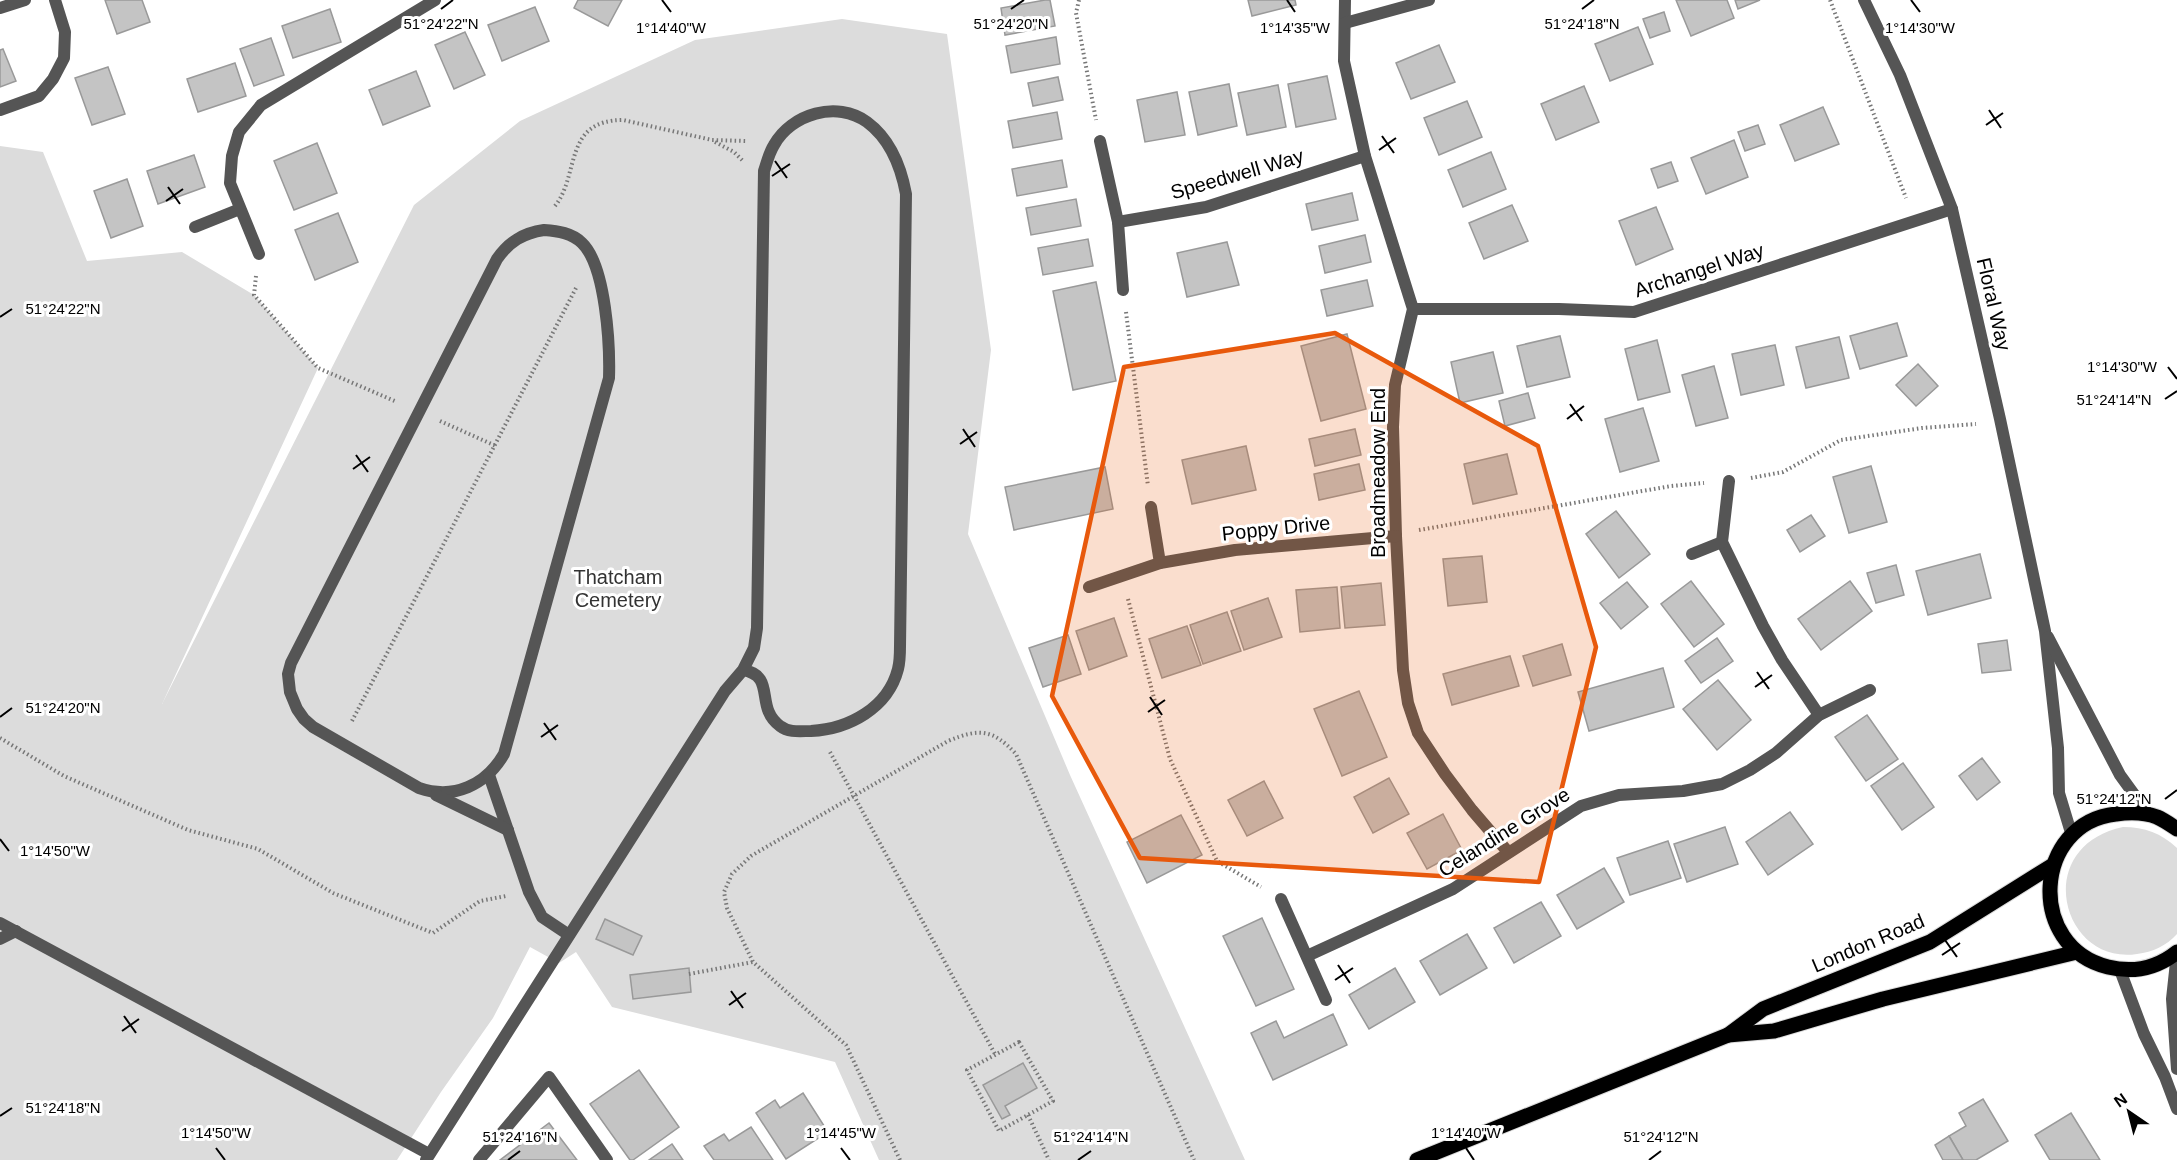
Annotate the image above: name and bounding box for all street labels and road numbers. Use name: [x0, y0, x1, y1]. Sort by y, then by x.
street label: Speedwell Way: [1168, 145, 1306, 203]
street label: Archangel Way: [1631, 239, 1767, 301]
street label: Floral Way: [1973, 255, 2015, 353]
street label: Broadmeadow End: [1367, 388, 1389, 558]
street label: Poppy Drive: [1221, 511, 1331, 545]
street label: Celandine Grove: [1435, 783, 1573, 881]
street label: London Road: [1808, 909, 1928, 977]

